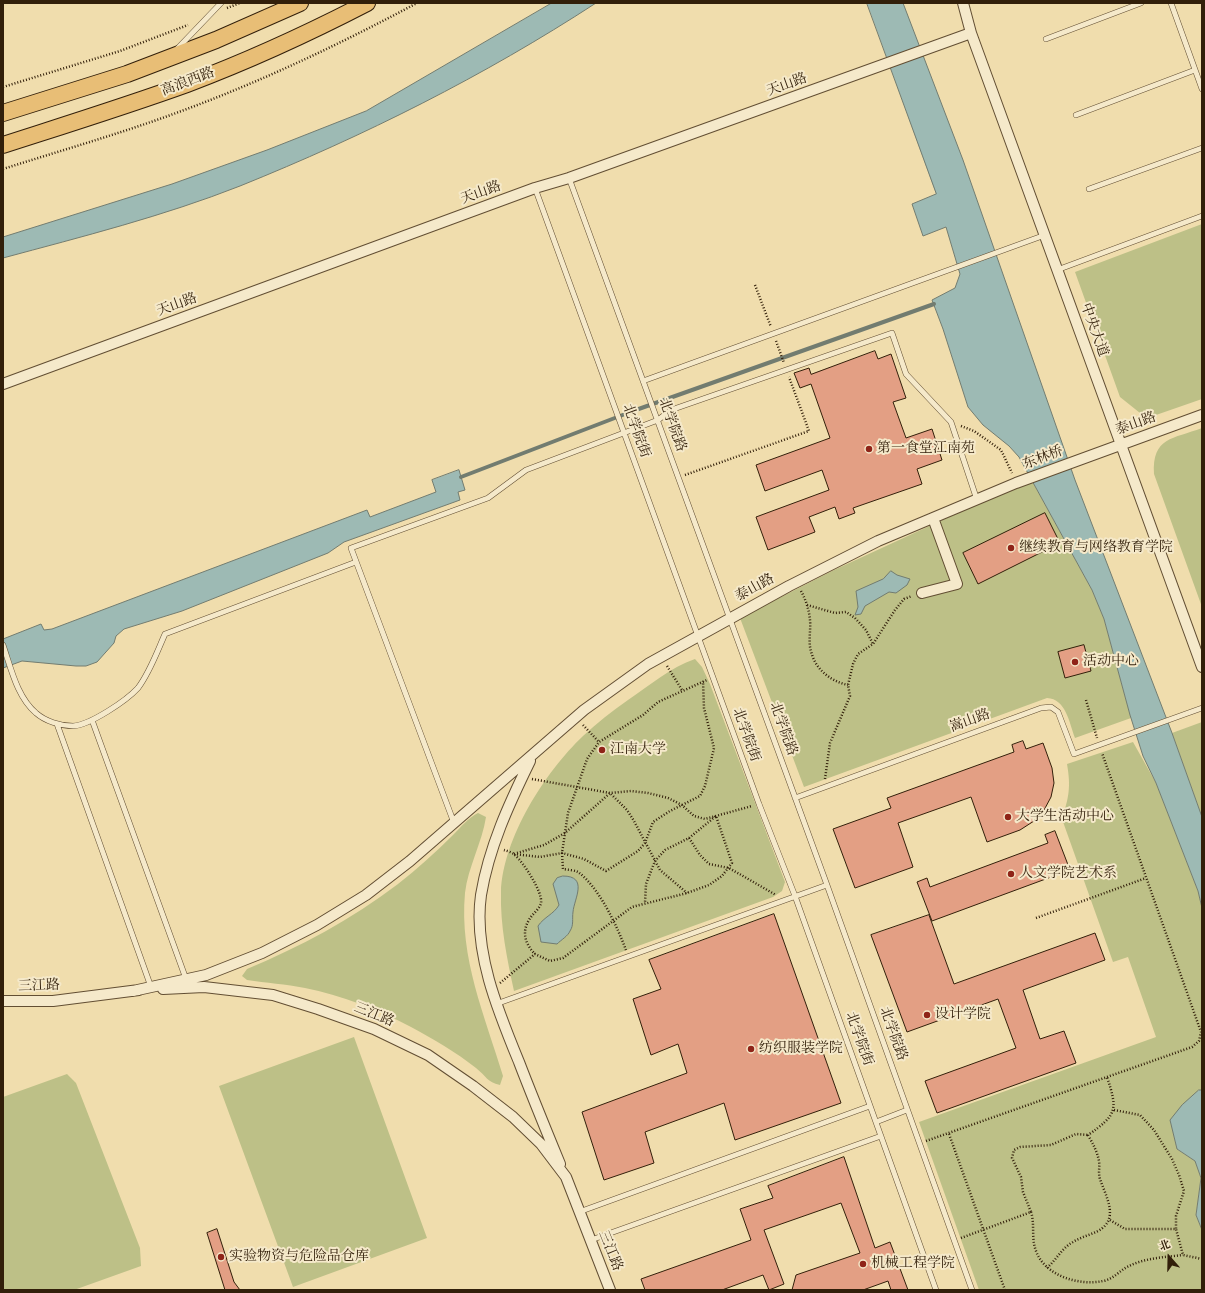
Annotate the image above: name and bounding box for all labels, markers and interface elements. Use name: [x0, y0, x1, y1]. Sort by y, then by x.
street label: 高浪西路: [159, 64, 217, 100]
street label: 天山路: [764, 70, 810, 100]
street label: 天山路: [458, 178, 504, 208]
street label: 天山路: [154, 290, 200, 320]
street label: 中央大道: [1077, 301, 1111, 359]
street label: 北学院路: [655, 396, 689, 454]
street label: 北学院街: [619, 402, 653, 460]
street label: 泰山路: [1113, 409, 1159, 439]
place label: 第一食堂江南苑: [877, 441, 975, 457]
street label: 东林桥: [1020, 443, 1066, 473]
marker: 第一食堂江南苑: [864, 444, 874, 454]
place label: 继续教育与网络教育学院: [1019, 540, 1173, 556]
marker: 继续教育与网络教育学院: [1006, 543, 1016, 553]
street label: 泰山路: [733, 570, 777, 606]
place label: 活动中心: [1083, 654, 1139, 670]
marker: 活动中心: [1070, 657, 1080, 667]
street label: 北学院路: [766, 700, 800, 758]
street label: 北学院街: [729, 706, 763, 764]
street label: 嵩山路: [947, 706, 993, 736]
place label: 江南大学: [610, 742, 666, 758]
marker: 江南大学: [597, 745, 607, 755]
place label: 大学生活动中心: [1016, 809, 1114, 825]
marker: 大学生活动中心: [1003, 812, 1013, 822]
place label: 人文学院艺术系: [1019, 866, 1117, 882]
marker: 人文学院艺术系: [1006, 869, 1016, 879]
street label: 三江路: [18, 977, 60, 995]
street label: 三江路: [351, 999, 397, 1031]
street label: 北学院路: [876, 1005, 910, 1063]
place label: 设计学院: [935, 1007, 991, 1023]
street label: 北学院街: [842, 1010, 876, 1068]
marker: 设计学院: [922, 1010, 932, 1020]
place label: 纺织服装学院: [759, 1041, 843, 1057]
marker: 纺织服装学院: [746, 1044, 756, 1054]
street label: 三江路: [594, 1228, 626, 1274]
north arrow: [1149, 1237, 1189, 1277]
text: 北: [1157, 1237, 1172, 1253]
place label: 实验物资与危险品仓库: [229, 1249, 369, 1265]
marker: 实验物资与危险品仓库: [216, 1252, 226, 1262]
place label: 机械工程学院: [871, 1256, 955, 1272]
marker: 机械工程学院: [858, 1259, 868, 1269]

